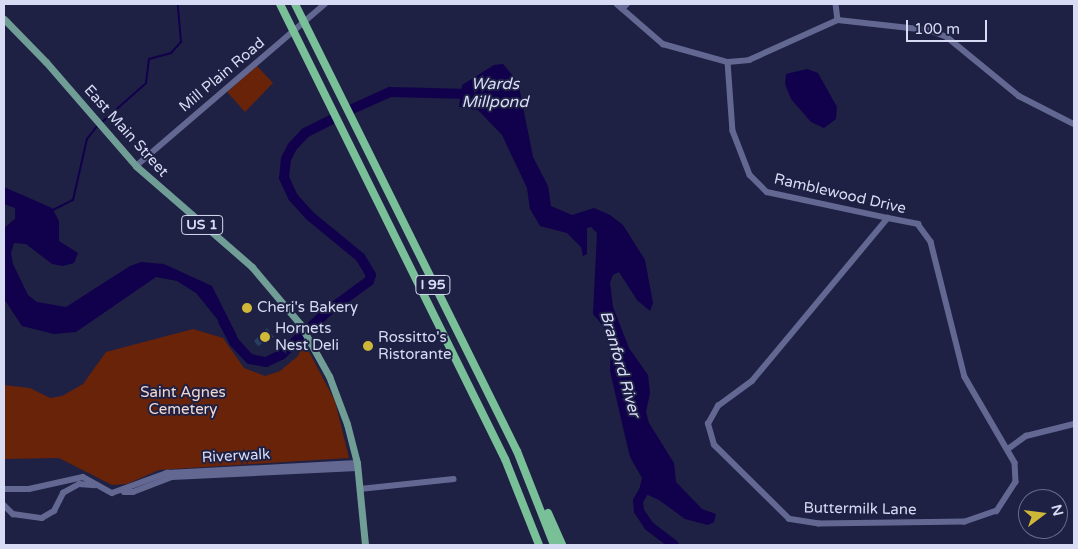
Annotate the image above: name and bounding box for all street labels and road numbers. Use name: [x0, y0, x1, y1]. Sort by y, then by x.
street label: Mill Plain Road: [176, 34, 268, 116]
street label: East Main Street: [80, 81, 172, 181]
street label: Ramblewood Drive: [772, 170, 908, 218]
road number: US 1: [181, 214, 223, 236]
road number: I 95: [414, 274, 452, 296]
street label: Riverwalk: [201, 445, 271, 467]
street label: Buttermilk Lane: [803, 499, 917, 519]

